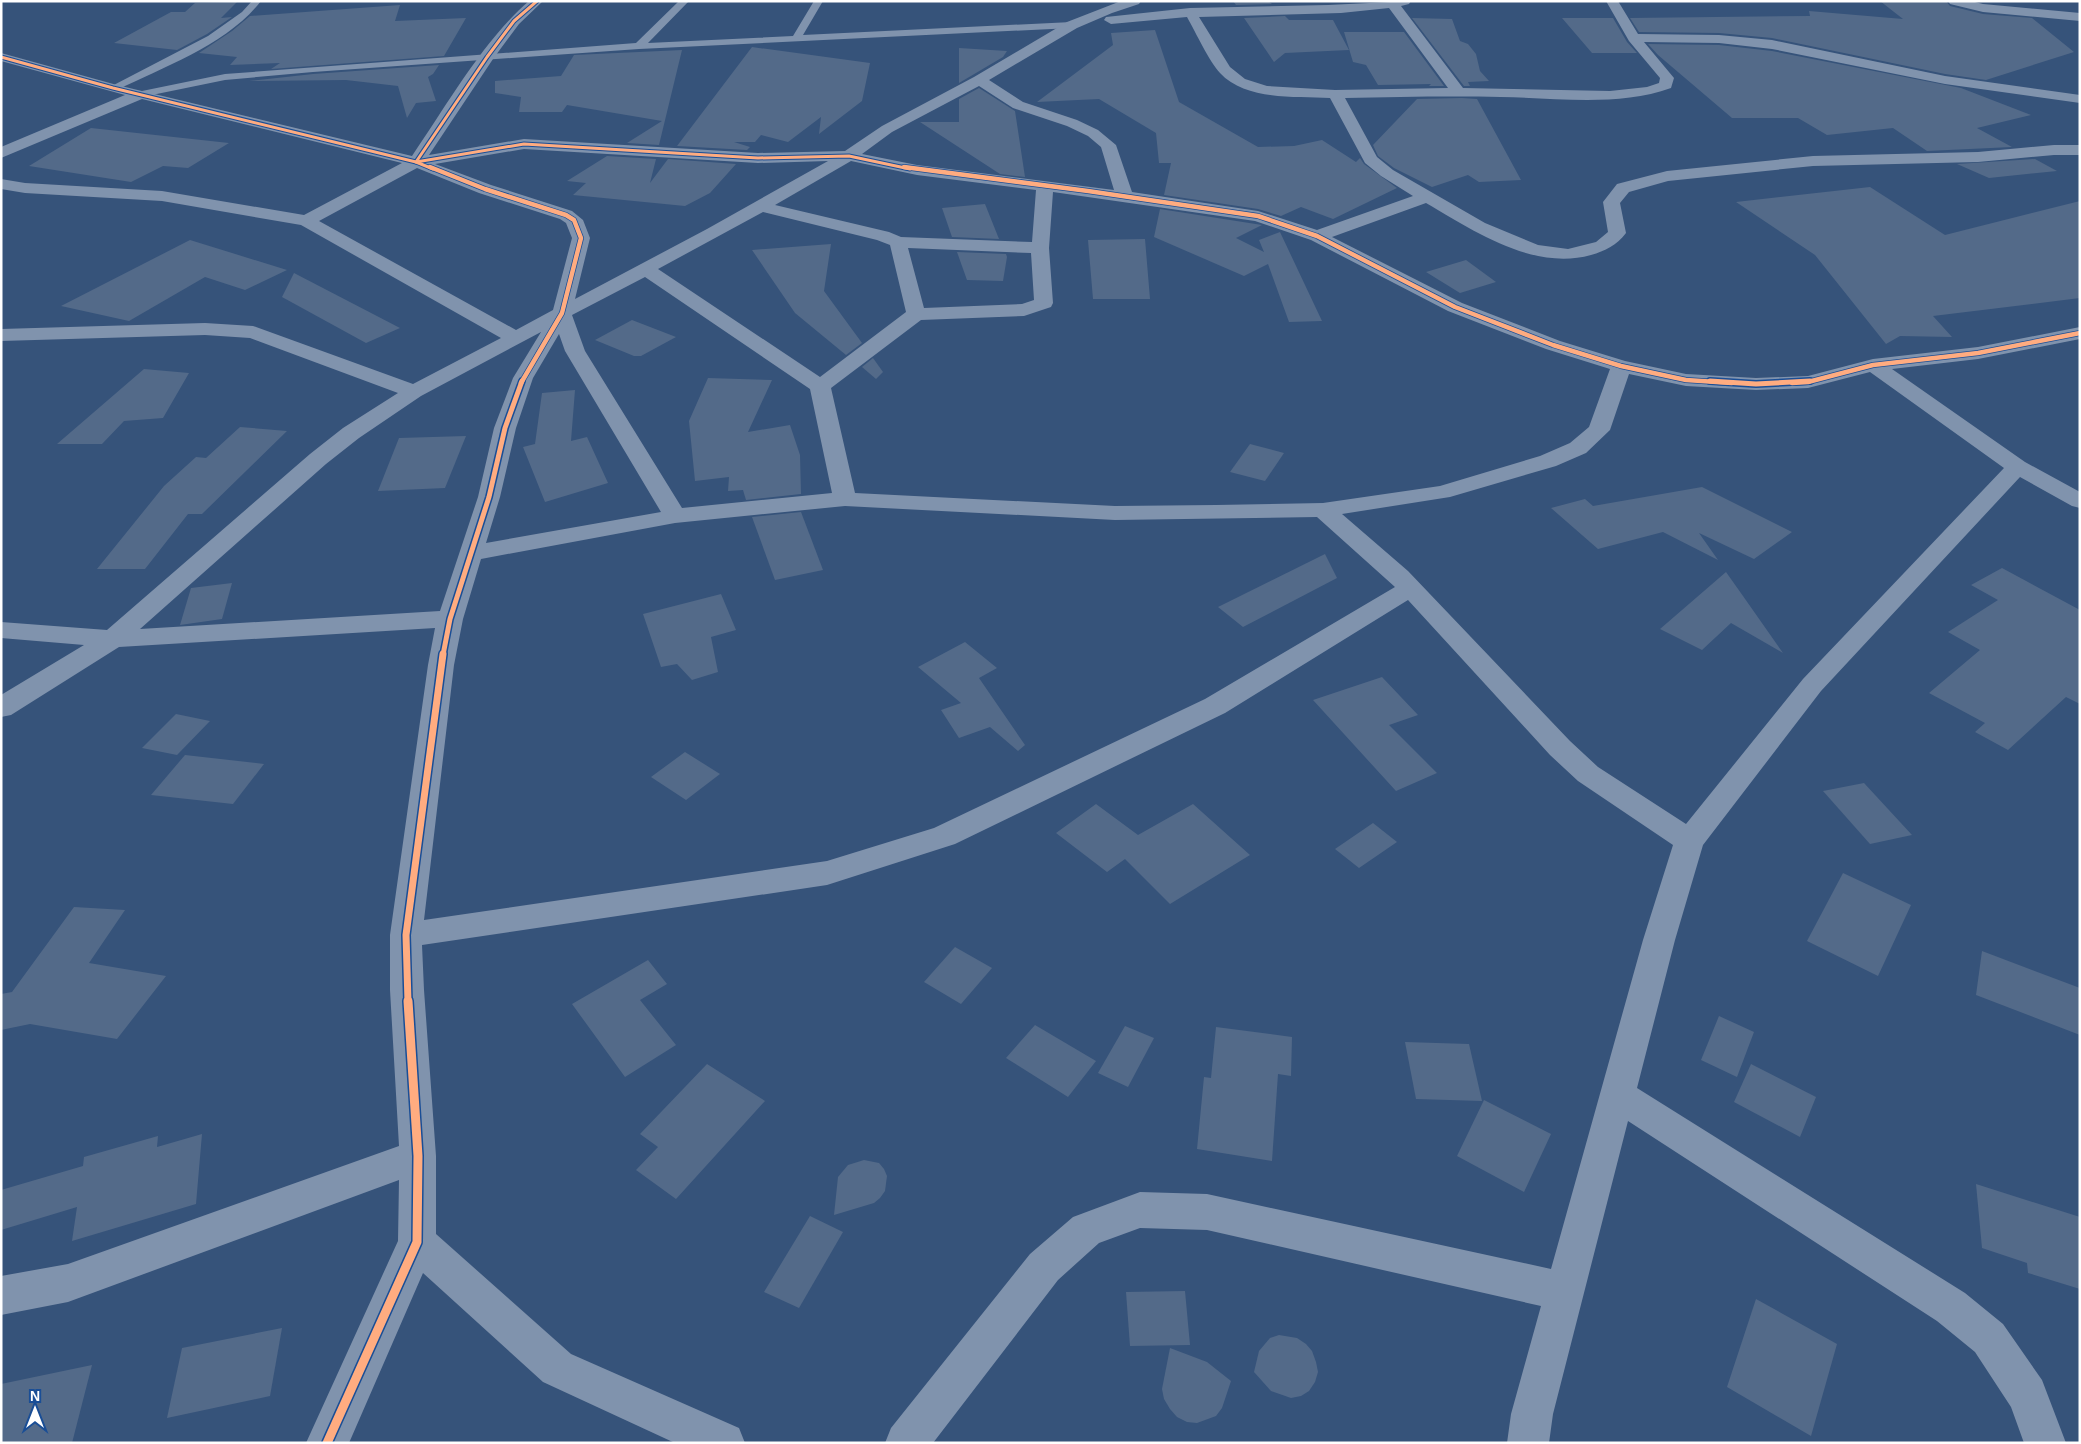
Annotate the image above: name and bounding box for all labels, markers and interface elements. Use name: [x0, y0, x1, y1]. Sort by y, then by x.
north arrow: [10, 1384, 60, 1434]
text: N: [30, 1388, 40, 1404]

